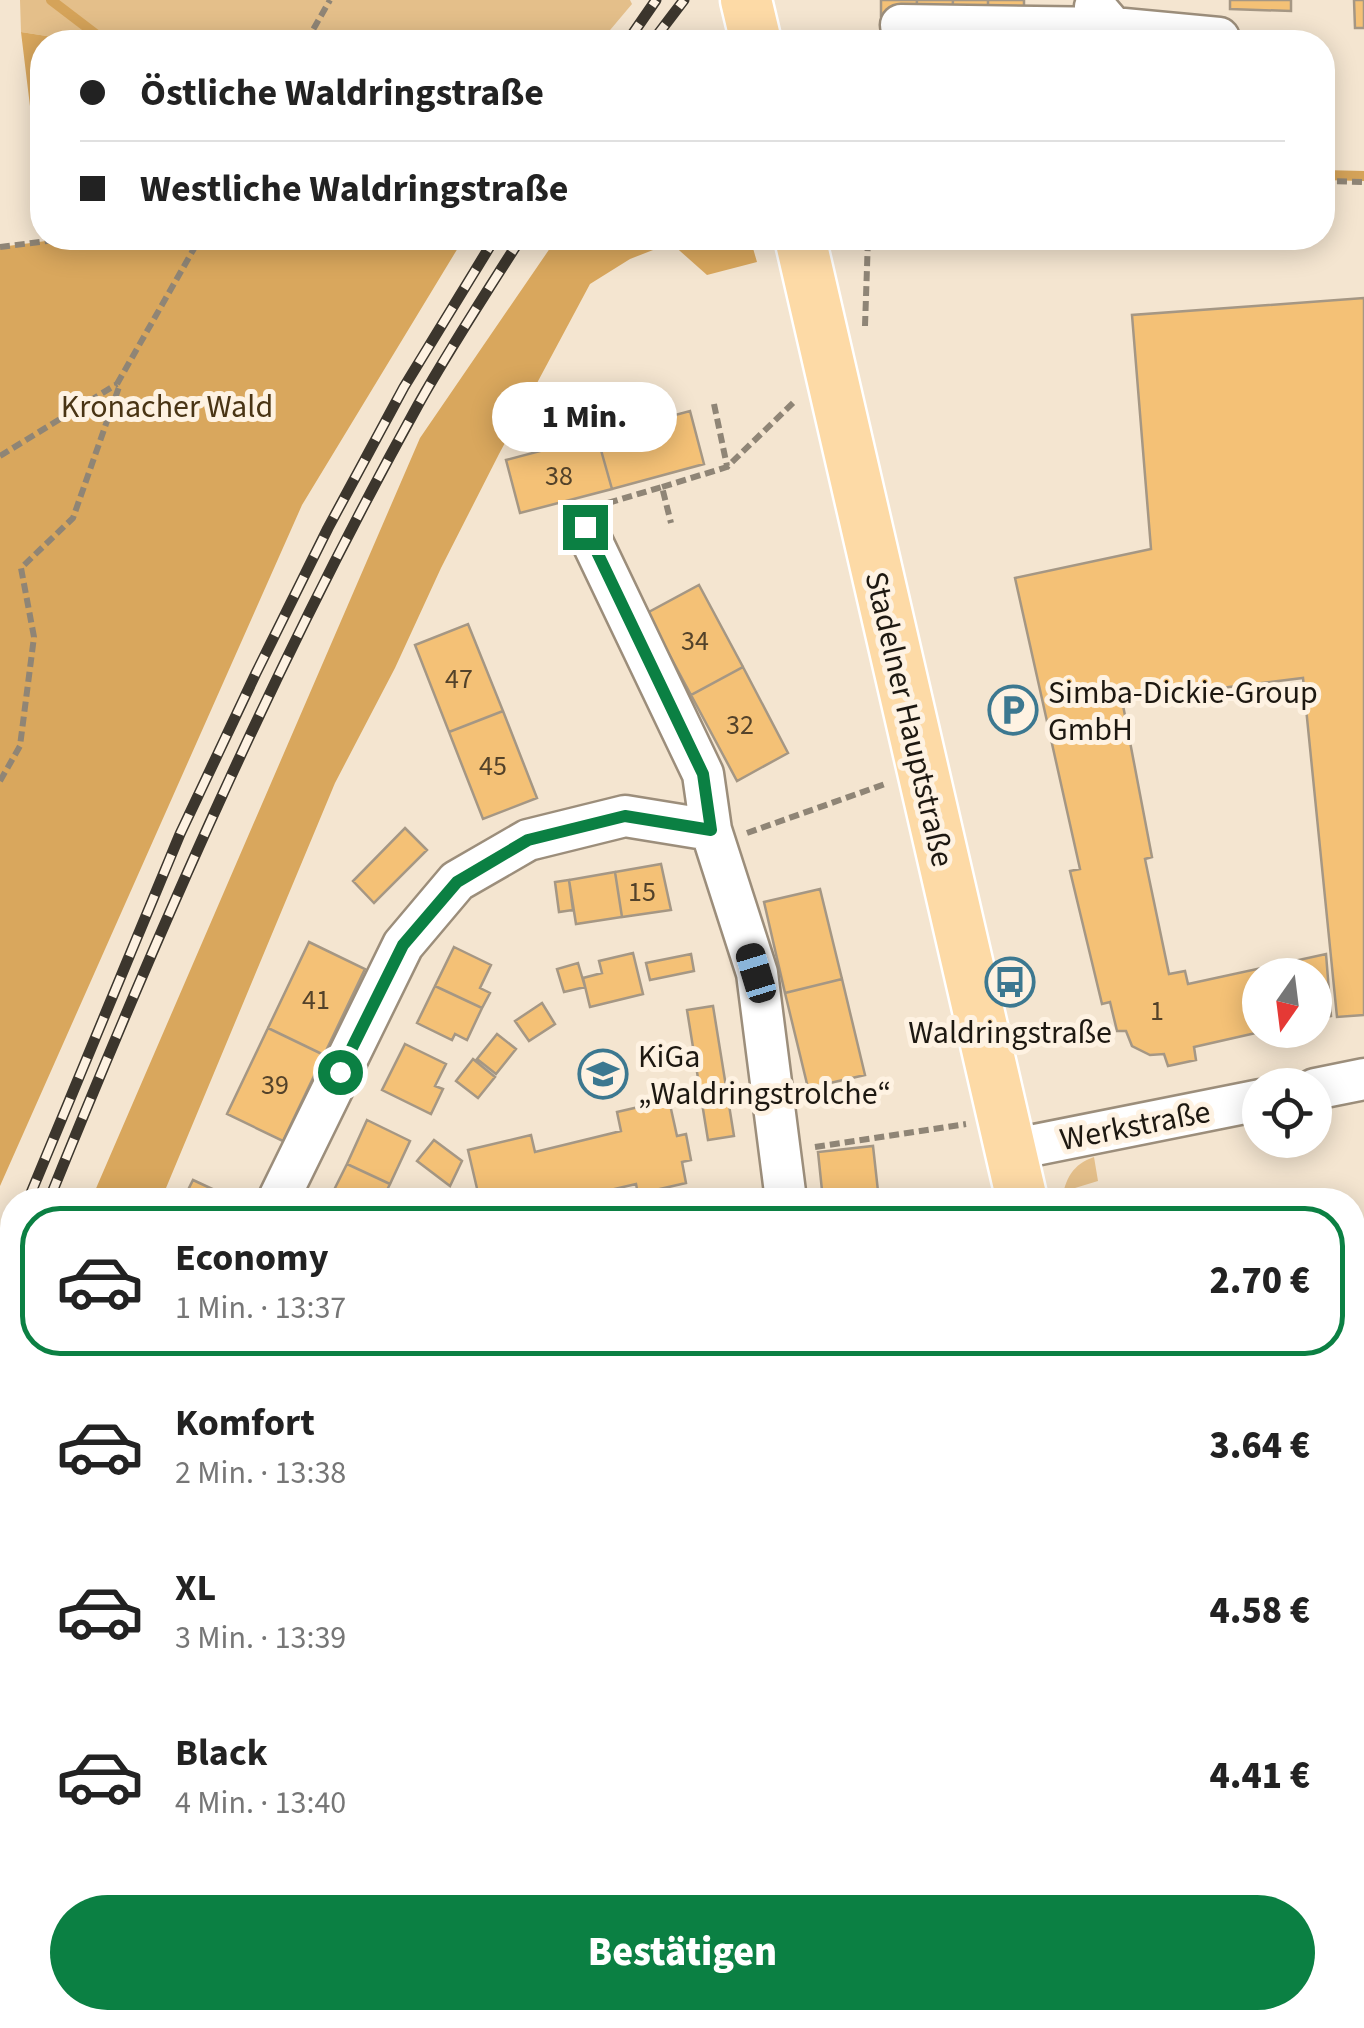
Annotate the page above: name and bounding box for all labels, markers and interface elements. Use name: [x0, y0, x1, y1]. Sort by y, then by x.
text: Östliche Waldringstraße: [140, 66, 544, 120]
text: Westliche Waldringstraße: [140, 162, 569, 216]
callout: 1 Min.: [492, 382, 678, 452]
park label: Kronacher Wald: [61, 384, 273, 430]
text: 1 Min.: [542, 394, 627, 440]
house number: 38: [545, 456, 573, 496]
route end: [563, 505, 608, 550]
street label: Stadelner Hauptstraße: [853, 567, 965, 871]
house number: 34: [681, 621, 709, 661]
house number: 47: [445, 659, 473, 699]
place label: Simba-Dickie-Group GmbH: [1048, 670, 1318, 753]
parking icon: Simba-Dickie-Group GmbH: [987, 684, 1039, 736]
house number: 32: [726, 705, 754, 745]
house number: 45: [479, 746, 507, 786]
house number: 15: [628, 872, 656, 912]
car: [733, 940, 779, 1006]
bus stop icon: Waldringstraße: [984, 956, 1036, 1008]
north arrow: [1242, 958, 1332, 1048]
map controls: [1242, 958, 1332, 1158]
house number: 41: [302, 980, 330, 1020]
house number: 1: [1150, 991, 1164, 1031]
place label: Waldringstraße: [908, 1010, 1112, 1056]
place label: KiGa „Waldringstrolche“: [638, 1034, 891, 1117]
school or university icon: KiGa „Waldringstrolche“: [577, 1048, 629, 1100]
route start: [318, 1050, 363, 1095]
house number: 39: [261, 1065, 289, 1105]
button: locate: [1242, 1068, 1332, 1158]
street label: Werkstraße: [1056, 1089, 1214, 1163]
text: Economy: [175, 1231, 328, 1285]
icon: car: [55, 1236, 145, 1326]
text: 2.70 €: [1209, 1254, 1310, 1308]
text: 1 Min. · 13:37: [175, 1285, 346, 1331]
text: Komfort: [175, 1396, 315, 1450]
icon: car: [55, 1401, 145, 1491]
text: 3.64 €: [1209, 1419, 1310, 1473]
text: 2 Min. · 13:38: [175, 1450, 346, 1496]
text: XL: [175, 1561, 216, 1615]
icon: car: [55, 1566, 145, 1656]
text: 4.58 €: [1209, 1584, 1310, 1638]
text: 3 Min. · 13:39: [175, 1615, 346, 1661]
text: Black: [175, 1726, 268, 1780]
icon: car: [55, 1731, 145, 1821]
text: 4.41 €: [1209, 1749, 1310, 1803]
text: 4 Min. · 13:40: [175, 1780, 346, 1826]
button: Bestätigen: [50, 1895, 1315, 2010]

